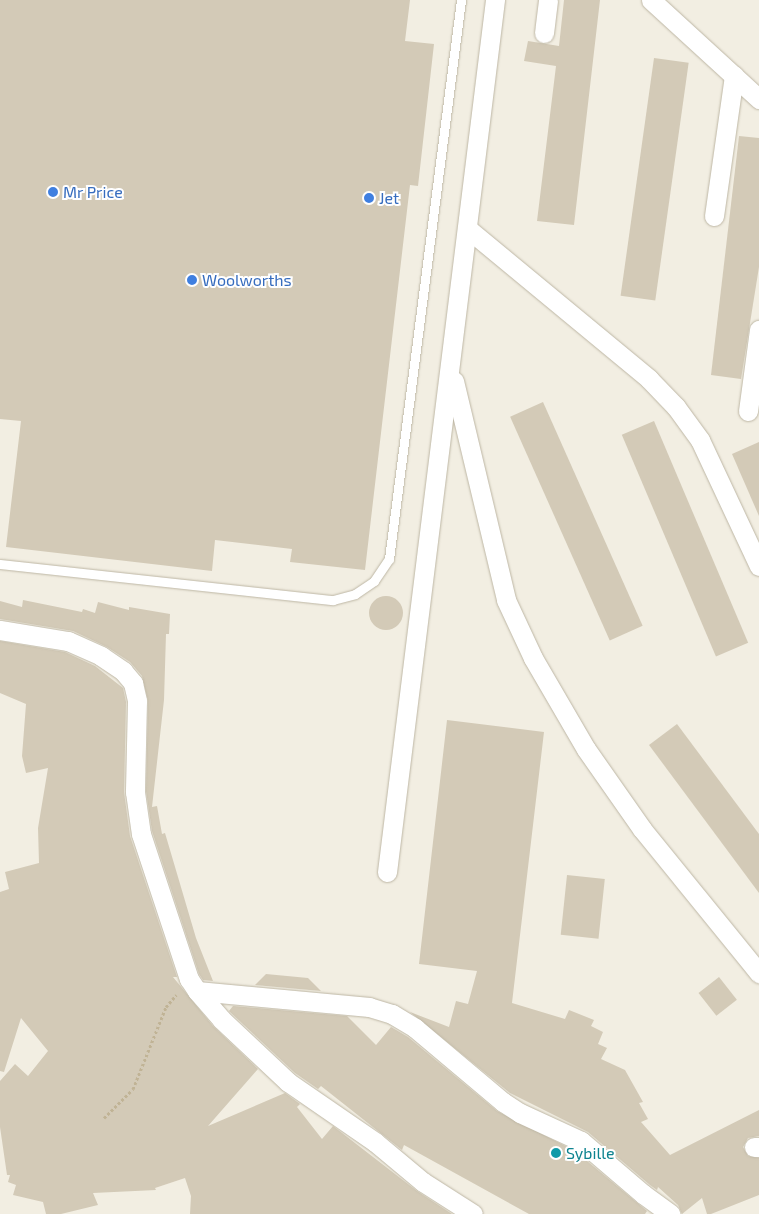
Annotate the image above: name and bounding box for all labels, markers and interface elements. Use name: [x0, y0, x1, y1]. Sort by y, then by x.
place label: Mr Price: [63, 182, 123, 202]
marker: Mr Price: [47, 186, 59, 198]
place label: Jet: [379, 188, 399, 208]
marker: Jet: [363, 192, 375, 204]
place label: Woolworths: [202, 270, 292, 290]
marker: Woolworths: [186, 274, 198, 286]
place label: Sybille: [566, 1143, 614, 1163]
marker: Sybille: [550, 1147, 562, 1159]

